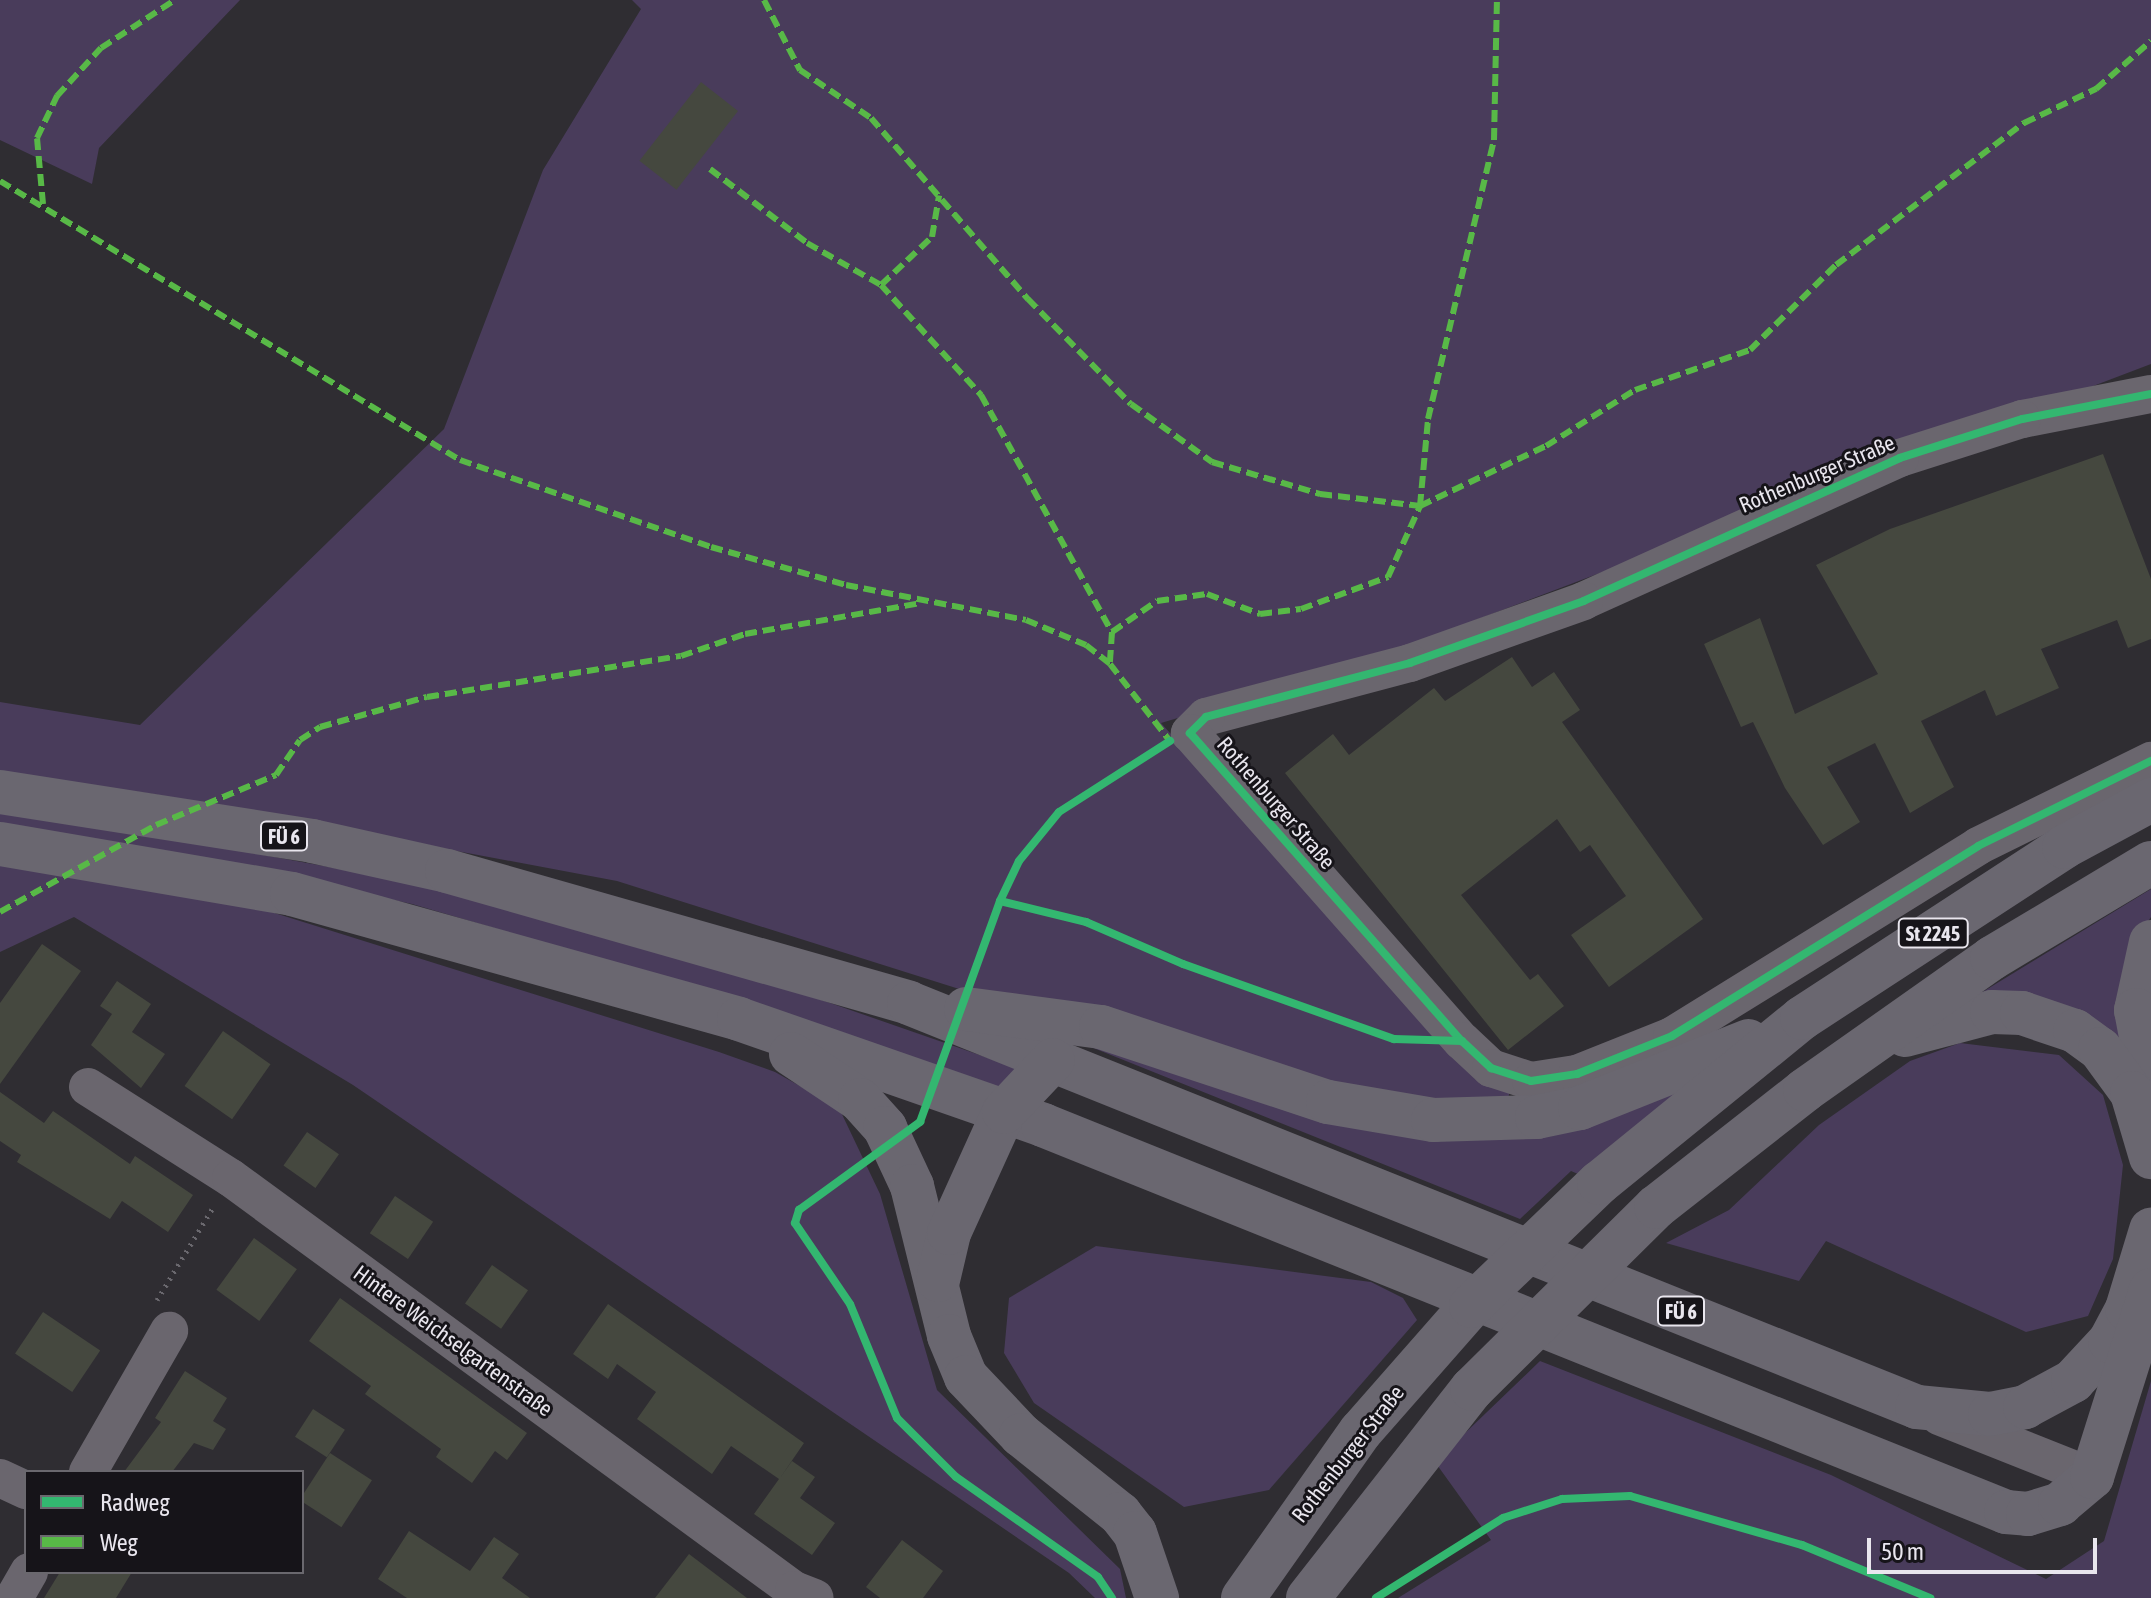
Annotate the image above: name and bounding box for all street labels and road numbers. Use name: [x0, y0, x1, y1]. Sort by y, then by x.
street label: Rothenburger Straße: [1735, 429, 1899, 519]
street label: Rothenburger Straße: [1211, 731, 1341, 875]
road number: FÜ 6: [260, 820, 308, 852]
road number: St 2245: [1897, 917, 1969, 949]
street label: Hintere Weichselgartenstraße: [348, 1260, 558, 1422]
road number: FÜ 6: [1657, 1295, 1705, 1327]
street label: Rothenburger Straße: [1286, 1380, 1410, 1528]

